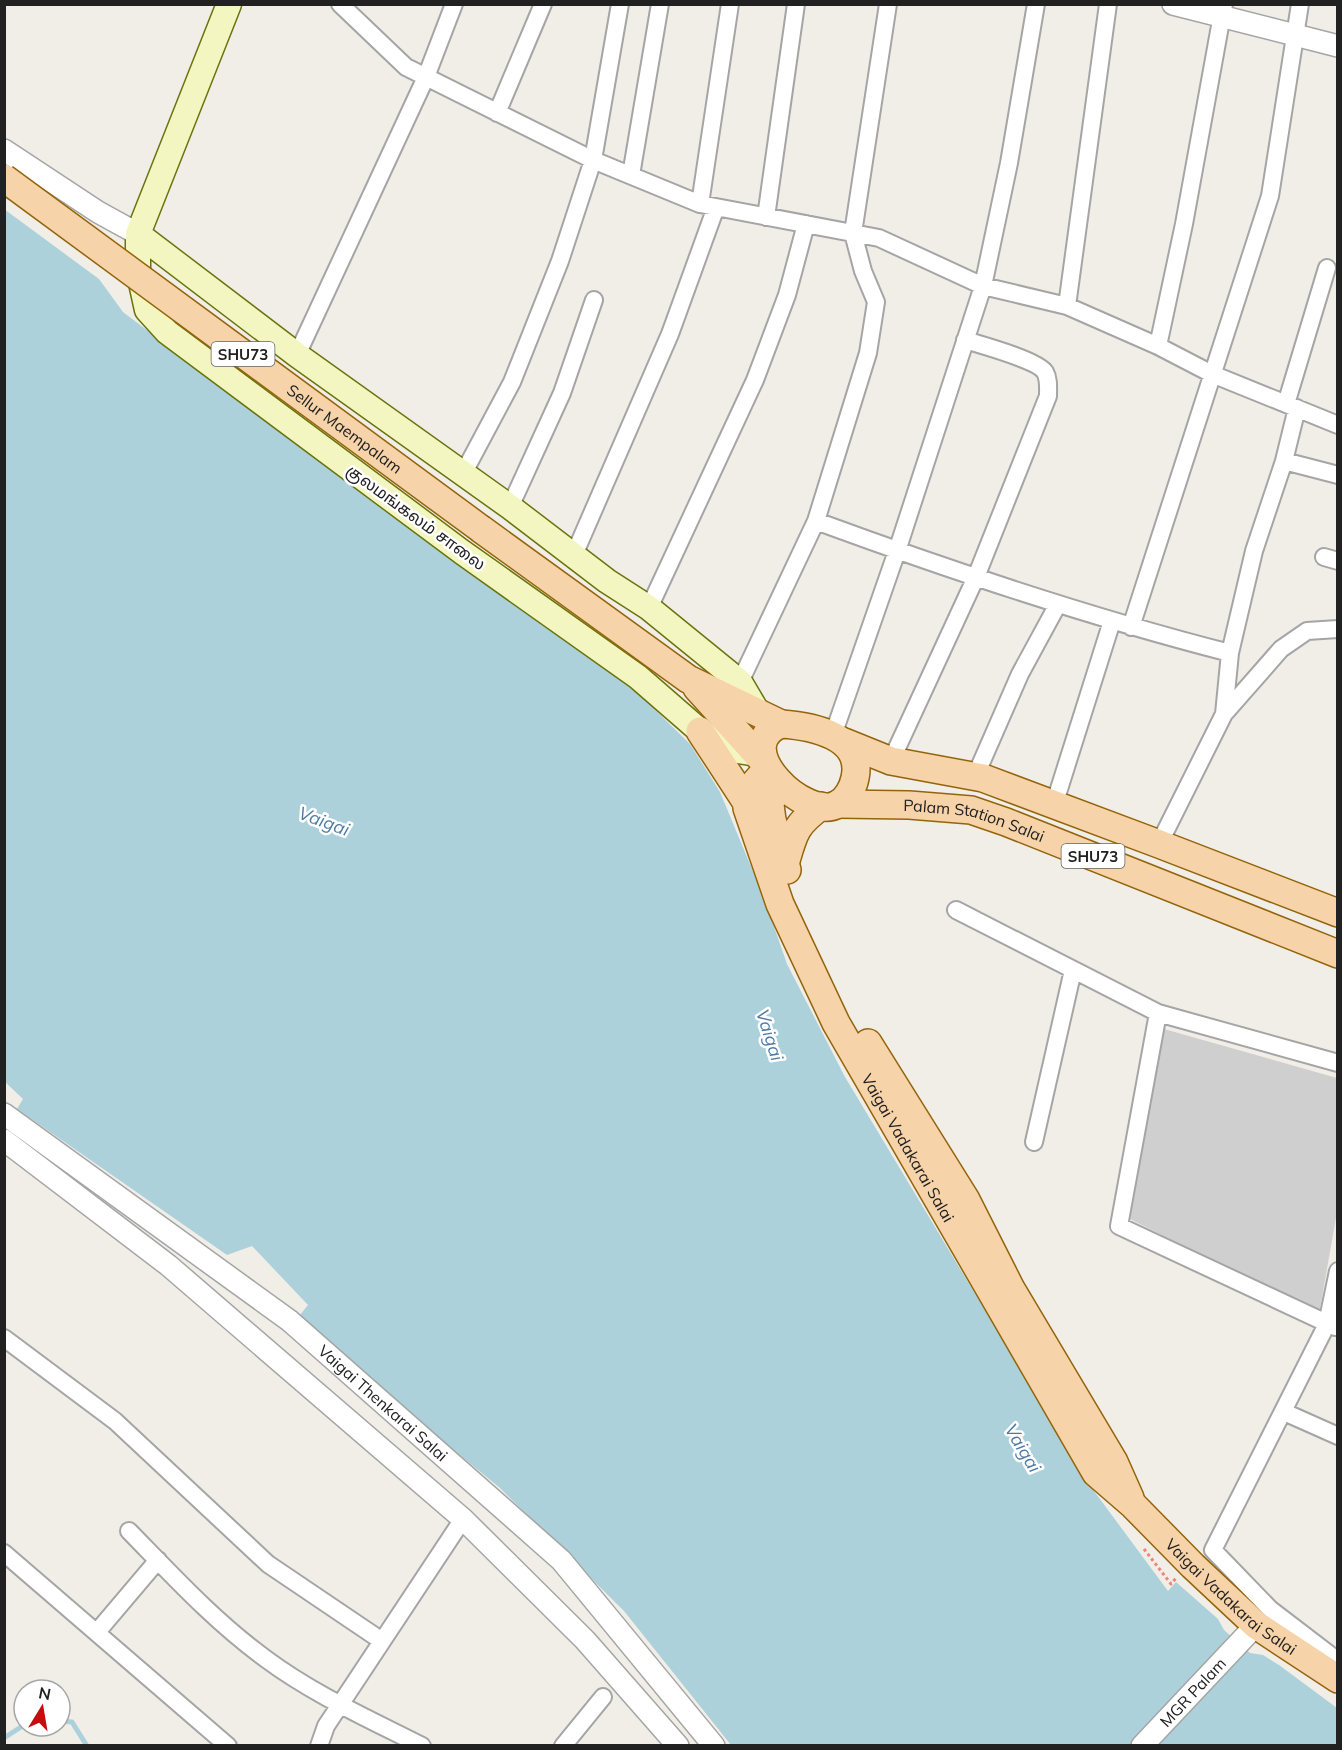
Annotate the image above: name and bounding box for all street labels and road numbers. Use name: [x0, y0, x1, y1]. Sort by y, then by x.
road number: SHU73: [212, 342, 274, 366]
street label: Sellur Maempalam: [283, 380, 406, 478]
street label: குலமங்கலம் சாலை: [341, 460, 489, 576]
street label: Palam Station Salai: [903, 795, 1047, 846]
road number: SHU73: [1062, 844, 1124, 868]
street label: Vaigai Vadakarai Salai: [857, 1070, 959, 1225]
street label: Vaigai Thenkarai Salai: [314, 1341, 452, 1465]
street label: Vaigai Vadakarai Salai: [1161, 1534, 1300, 1659]
street label: MGR Palam: [1155, 1653, 1230, 1731]

